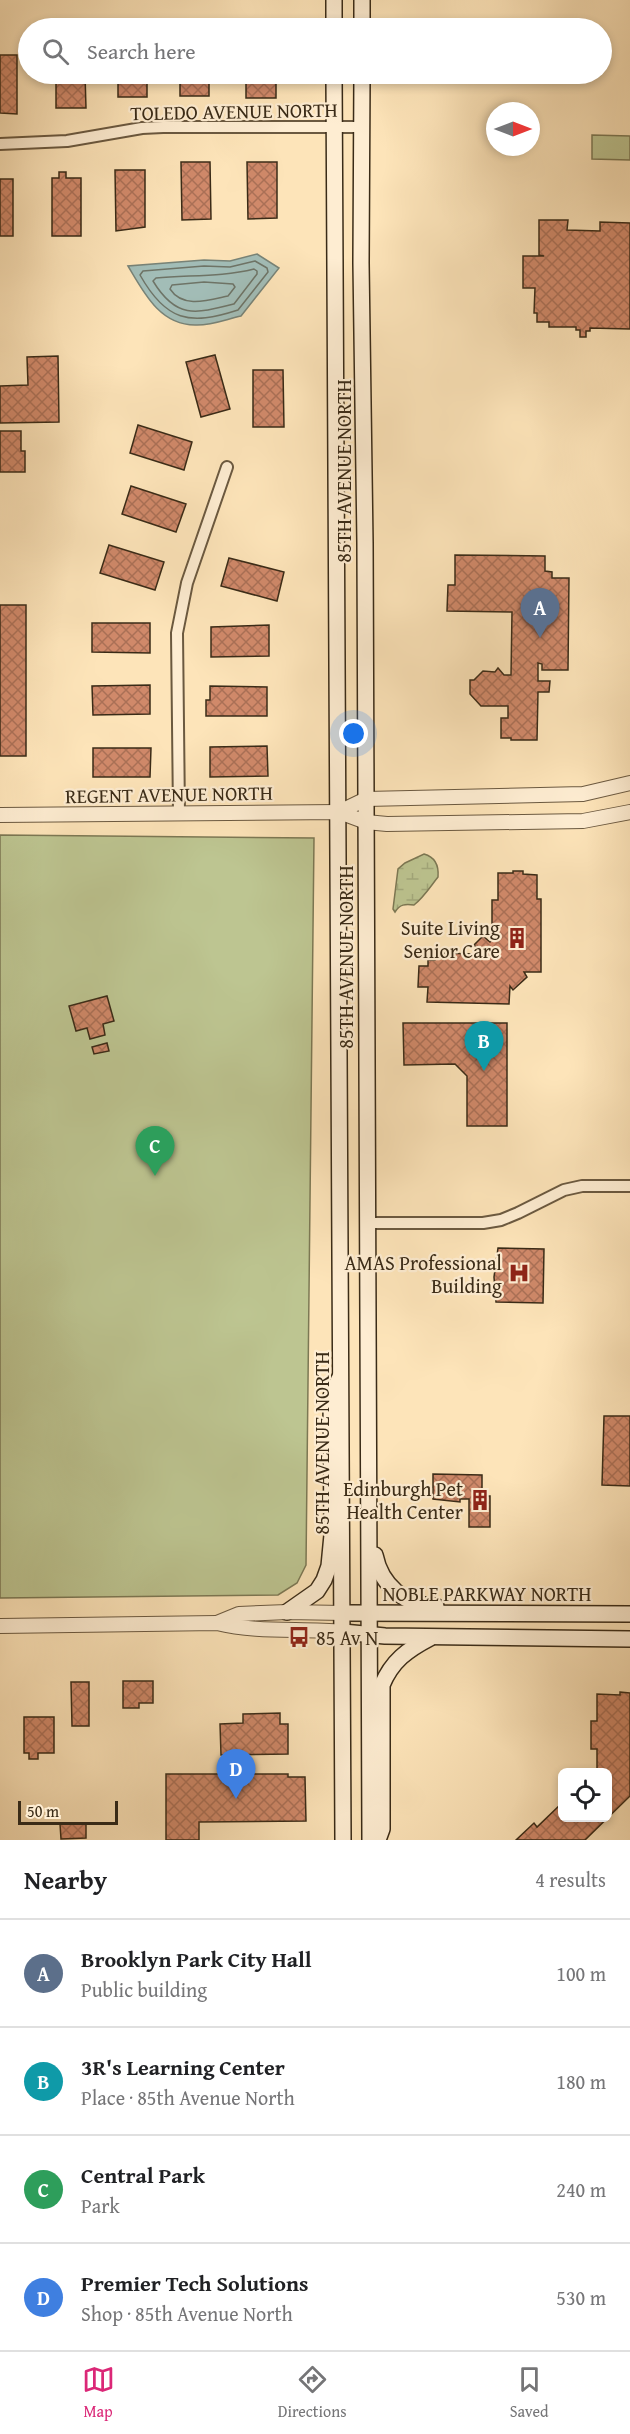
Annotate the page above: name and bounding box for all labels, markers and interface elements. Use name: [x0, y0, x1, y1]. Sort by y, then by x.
search box: [18, 18, 612, 84]
icon: search: [39, 35, 72, 68]
text: Search here: [87, 35, 196, 67]
street label: TOLEDO AVENUE NORTH: [130, 95, 338, 127]
north arrow: [486, 102, 540, 156]
street label: 85TH AVENUE NORTH: [329, 379, 358, 563]
pin: A: [520, 588, 560, 638]
your location: [339, 719, 368, 748]
street label: REGENT AVENUE NORTH: [65, 778, 273, 810]
street label: 85TH AVENUE NORTH: [331, 865, 360, 1049]
place label: Suite Living Senior Care: [401, 913, 500, 965]
building icon: Suite Living Senior Care: [505, 926, 529, 950]
pin: B: [464, 1022, 504, 1071]
pin: C: [136, 1126, 174, 1176]
place label: AMAS Professional Building: [344, 1248, 502, 1300]
hospital icon: AMAS Professional Building: [507, 1261, 531, 1285]
street label: 85TH AVENUE NORTH: [307, 1351, 336, 1535]
place label: Edinburgh Pet Health Center: [343, 1474, 463, 1526]
building icon: Edinburgh Pet Health Center: [468, 1488, 492, 1512]
street label: NOBLE PARKWAY NORTH: [383, 1579, 591, 1608]
place label: 85 Av N: [316, 1623, 378, 1652]
bus stop icon: 85 Av N: [287, 1625, 311, 1649]
pin: D: [216, 1750, 256, 1799]
map controls: [558, 1768, 612, 1822]
button: locate: [558, 1768, 612, 1822]
scale bar: [18, 1798, 118, 1826]
text: 50 m: [27, 1799, 59, 1823]
text: Nearby: [24, 1860, 107, 1899]
text: 4 results: [535, 1865, 606, 1894]
text: Brooklyn Park City Hall: [81, 1943, 312, 1975]
text: A: [37, 1959, 50, 1988]
text: 100 m: [556, 1959, 606, 1988]
text: Public building: [81, 1975, 207, 2004]
text: 3R's Learning Center: [81, 2051, 285, 2083]
text: B: [37, 2067, 50, 2096]
text: 180 m: [556, 2067, 606, 2096]
text: Place · 85th Avenue North: [81, 2083, 295, 2112]
text: Central Park: [81, 2159, 205, 2191]
text: C: [38, 2175, 49, 2204]
text: 240 m: [556, 2175, 606, 2204]
text: Park: [81, 2191, 120, 2220]
text: Premier Tech Solutions: [81, 2267, 308, 2299]
text: D: [37, 2283, 50, 2312]
text: 530 m: [556, 2283, 606, 2312]
text: Shop · 85th Avenue North: [81, 2299, 293, 2328]
tab: Map: [82, 2363, 115, 2423]
tab: Directions: [278, 2363, 347, 2423]
tab: Saved: [510, 2363, 548, 2423]

